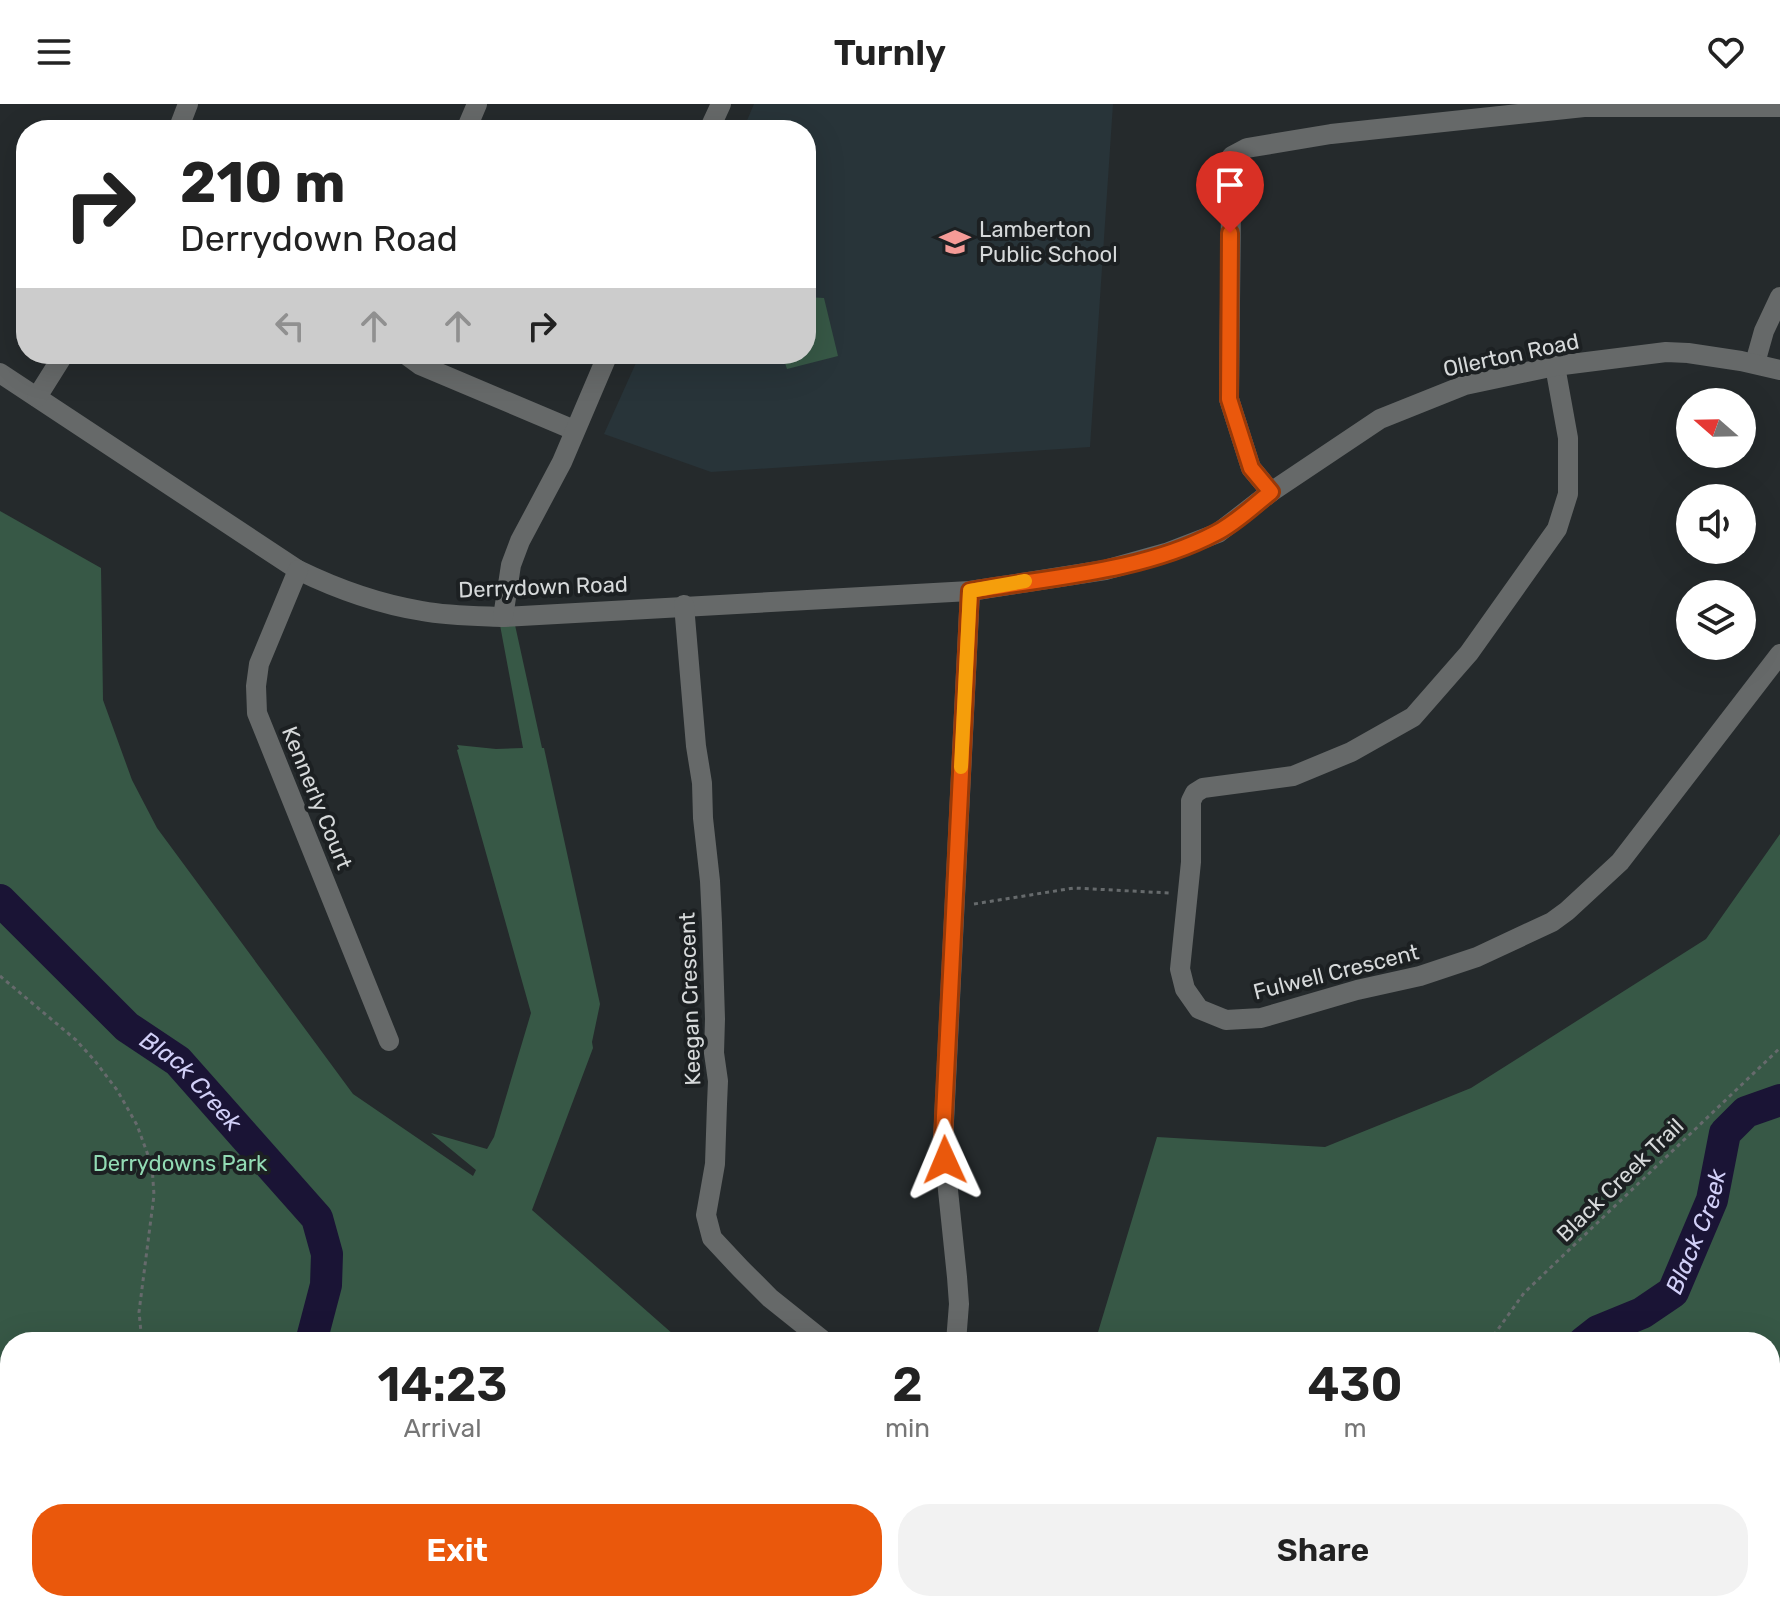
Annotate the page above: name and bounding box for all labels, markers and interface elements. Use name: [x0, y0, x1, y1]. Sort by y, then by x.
icon: menu: [32, 30, 76, 74]
icon: heart: [1704, 30, 1748, 74]
text: Turnly: [834, 31, 946, 74]
text: 210 m: [180, 150, 346, 216]
pin: [1196, 151, 1264, 233]
icon: right: [48, 152, 152, 256]
icon: arrive: [1208, 163, 1252, 207]
place label: Lamberton Public School: [979, 216, 1118, 268]
text: Derrydown Road: [180, 217, 458, 260]
school or university icon: Lamberton Public School: [938, 225, 972, 259]
icon: left: [268, 304, 312, 348]
icon: ahead: [352, 304, 396, 348]
icon: ahead: [436, 304, 480, 348]
icon: right: [520, 304, 564, 348]
street label: Ollerton Road: [1441, 327, 1581, 383]
north arrow: [1676, 388, 1756, 468]
map controls: [1676, 388, 1756, 660]
button: sound: [1676, 484, 1756, 564]
street label: Derrydown Road: [458, 571, 628, 603]
button: layers: [1676, 580, 1756, 660]
street label: Kennerly Court: [276, 722, 358, 874]
street label: Keegan Crescent: [673, 911, 707, 1086]
street label: Fulwell Crescent: [1250, 938, 1422, 1006]
water label: Black Creek: [135, 1026, 248, 1137]
street label: Black Creek Trail: [1551, 1113, 1689, 1247]
position arrow: [903, 1118, 987, 1202]
park label: Derrydowns Park: [93, 1150, 268, 1177]
water label: Black Creek: [1660, 1166, 1732, 1298]
text: 14:23: [377, 1356, 507, 1413]
text: 2: [892, 1356, 923, 1413]
text: 430: [1308, 1356, 1403, 1413]
text: Arrival: [403, 1413, 481, 1444]
text: min: [885, 1413, 930, 1444]
text: m: [1343, 1413, 1367, 1444]
button: Exit: [32, 1504, 882, 1596]
button: Share: [898, 1504, 1748, 1596]

